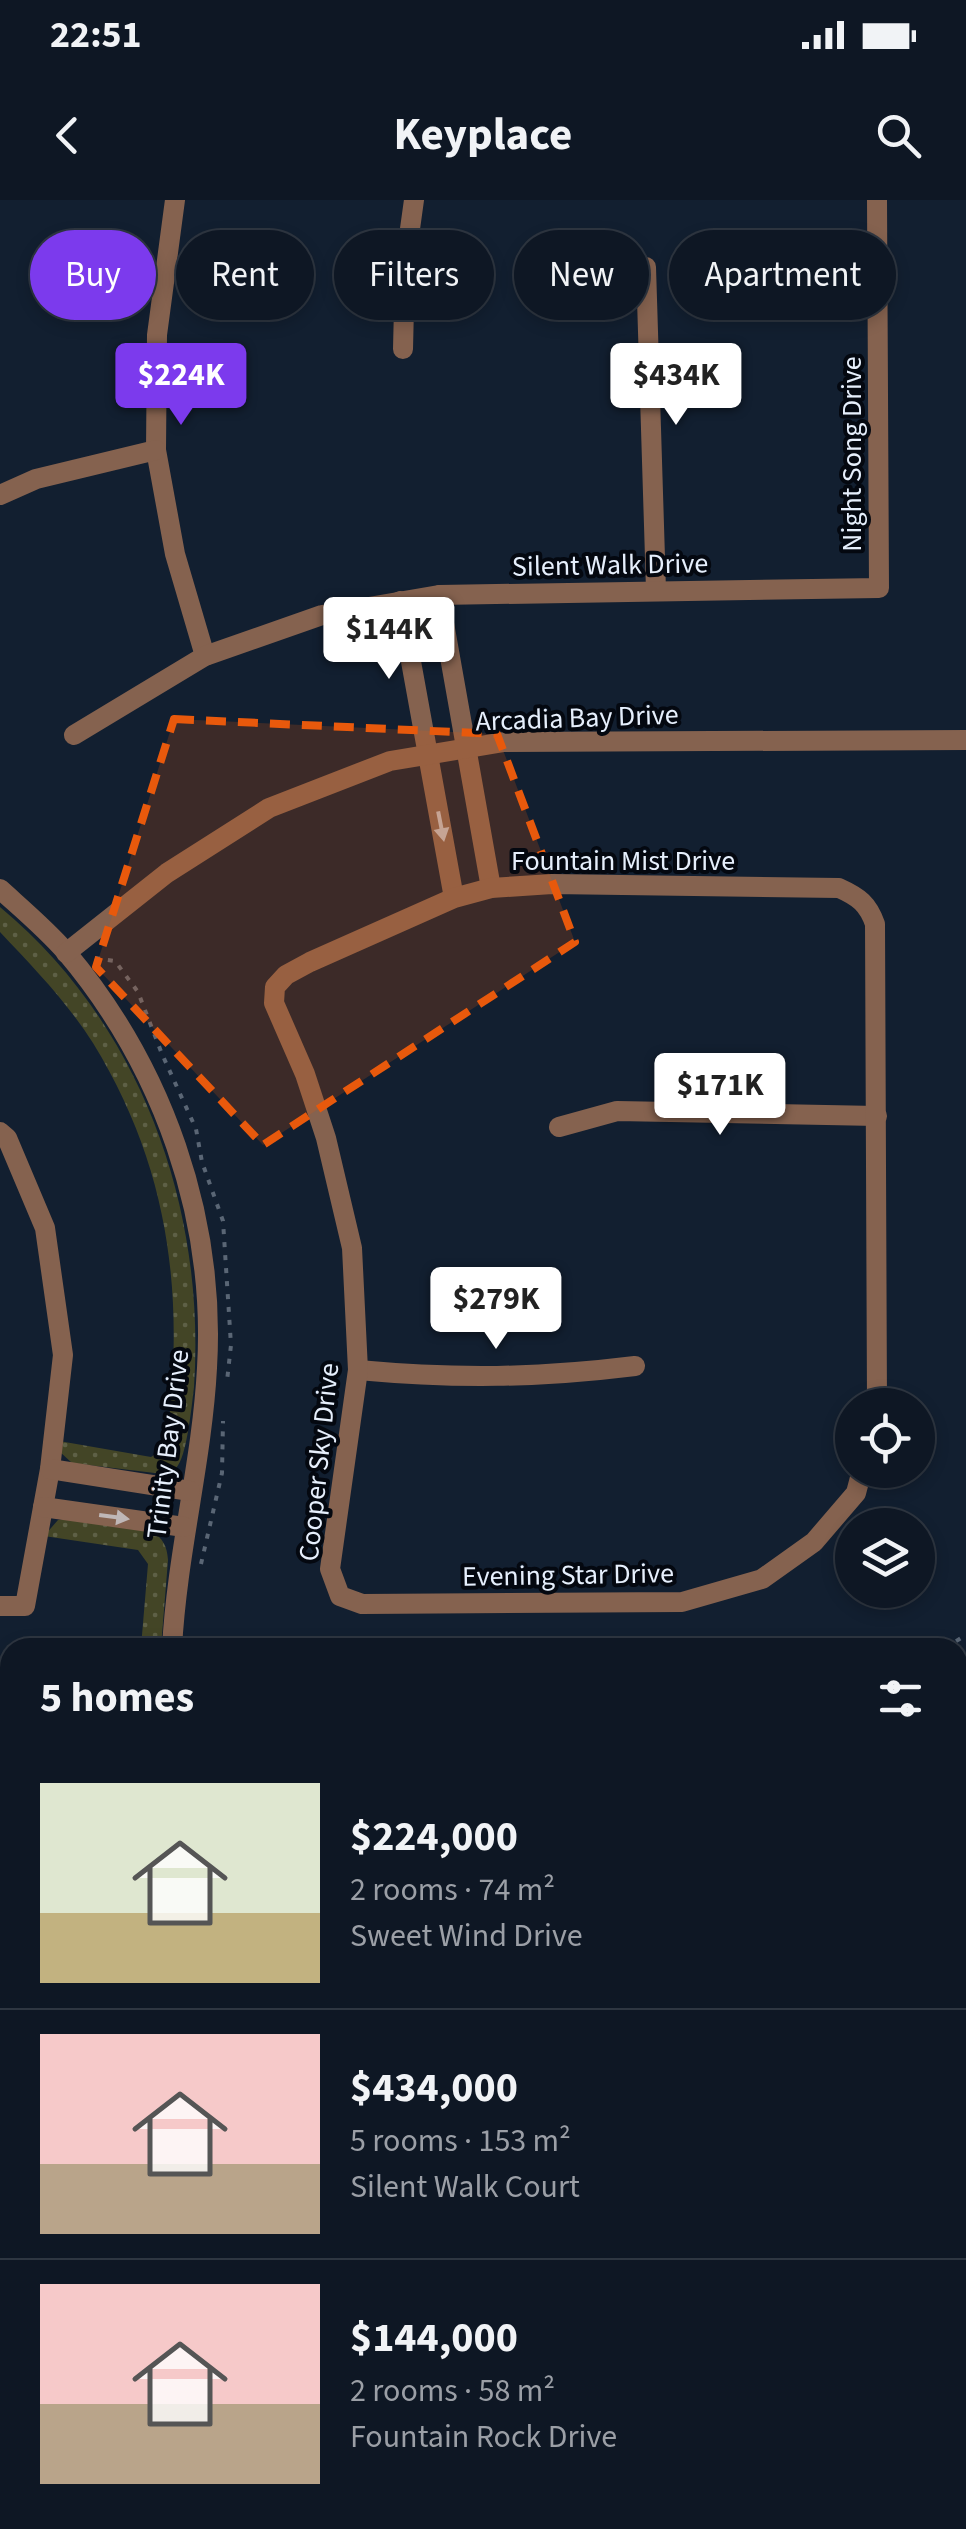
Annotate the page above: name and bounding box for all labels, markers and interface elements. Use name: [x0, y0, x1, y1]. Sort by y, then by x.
text: 22:51: [50, 8, 142, 62]
text: Keyplace: [394, 103, 572, 167]
icon: back: [40, 108, 95, 163]
icon: search: [871, 108, 926, 163]
chip: Buy: [30, 230, 156, 320]
chip: Rent: [176, 230, 314, 320]
chip: Filters: [334, 230, 494, 320]
chip: New: [514, 230, 649, 320]
chip: Apartment: [669, 230, 896, 320]
pin: $224K: [111, 343, 251, 428]
pin: $434K: [606, 343, 746, 428]
text: $224K: [137, 352, 225, 398]
text: $434K: [632, 352, 720, 398]
street label: Night Song Drive: [832, 356, 872, 552]
street label: Silent Walk Drive: [512, 543, 708, 587]
pin: $144K: [319, 597, 459, 682]
text: $144K: [345, 606, 433, 652]
street label: Arcadia Bay Drive: [475, 694, 679, 742]
one-way arrow: [433, 811, 449, 842]
street label: Fountain Mist Drive: [511, 841, 735, 881]
pin: $171K: [650, 1053, 790, 1138]
text: $171K: [676, 1062, 764, 1108]
pin: $279K: [426, 1267, 566, 1352]
text: $279K: [452, 1276, 540, 1322]
street label: Trinity Bay Drive: [137, 1347, 199, 1541]
street label: Cooper Sky Drive: [289, 1361, 349, 1563]
map controls: [835, 1388, 935, 1608]
button: locate: [835, 1388, 935, 1488]
button: layers: [835, 1508, 935, 1608]
one-way arrow: [98, 1509, 130, 1525]
street label: Evening Star Drive: [462, 1553, 674, 1597]
text: 5 homes: [40, 1668, 194, 1728]
icon: filters: [873, 1671, 928, 1726]
text: $224,000: [350, 1807, 518, 1867]
icon: home: [120, 1823, 240, 1943]
text: 2 rooms · 74 m²: [350, 1867, 555, 1913]
text: Sweet Wind Drive: [350, 1913, 583, 1959]
text: $434,000: [350, 2058, 518, 2118]
icon: home: [120, 2074, 240, 2194]
text: 5 rooms · 153 m²: [350, 2118, 571, 2164]
text: Silent Walk Court: [350, 2164, 580, 2210]
text: $144,000: [350, 2308, 518, 2368]
icon: home: [120, 2324, 240, 2444]
text: 2 rooms · 58 m²: [350, 2368, 555, 2414]
text: Fountain Rock Drive: [350, 2414, 617, 2460]

